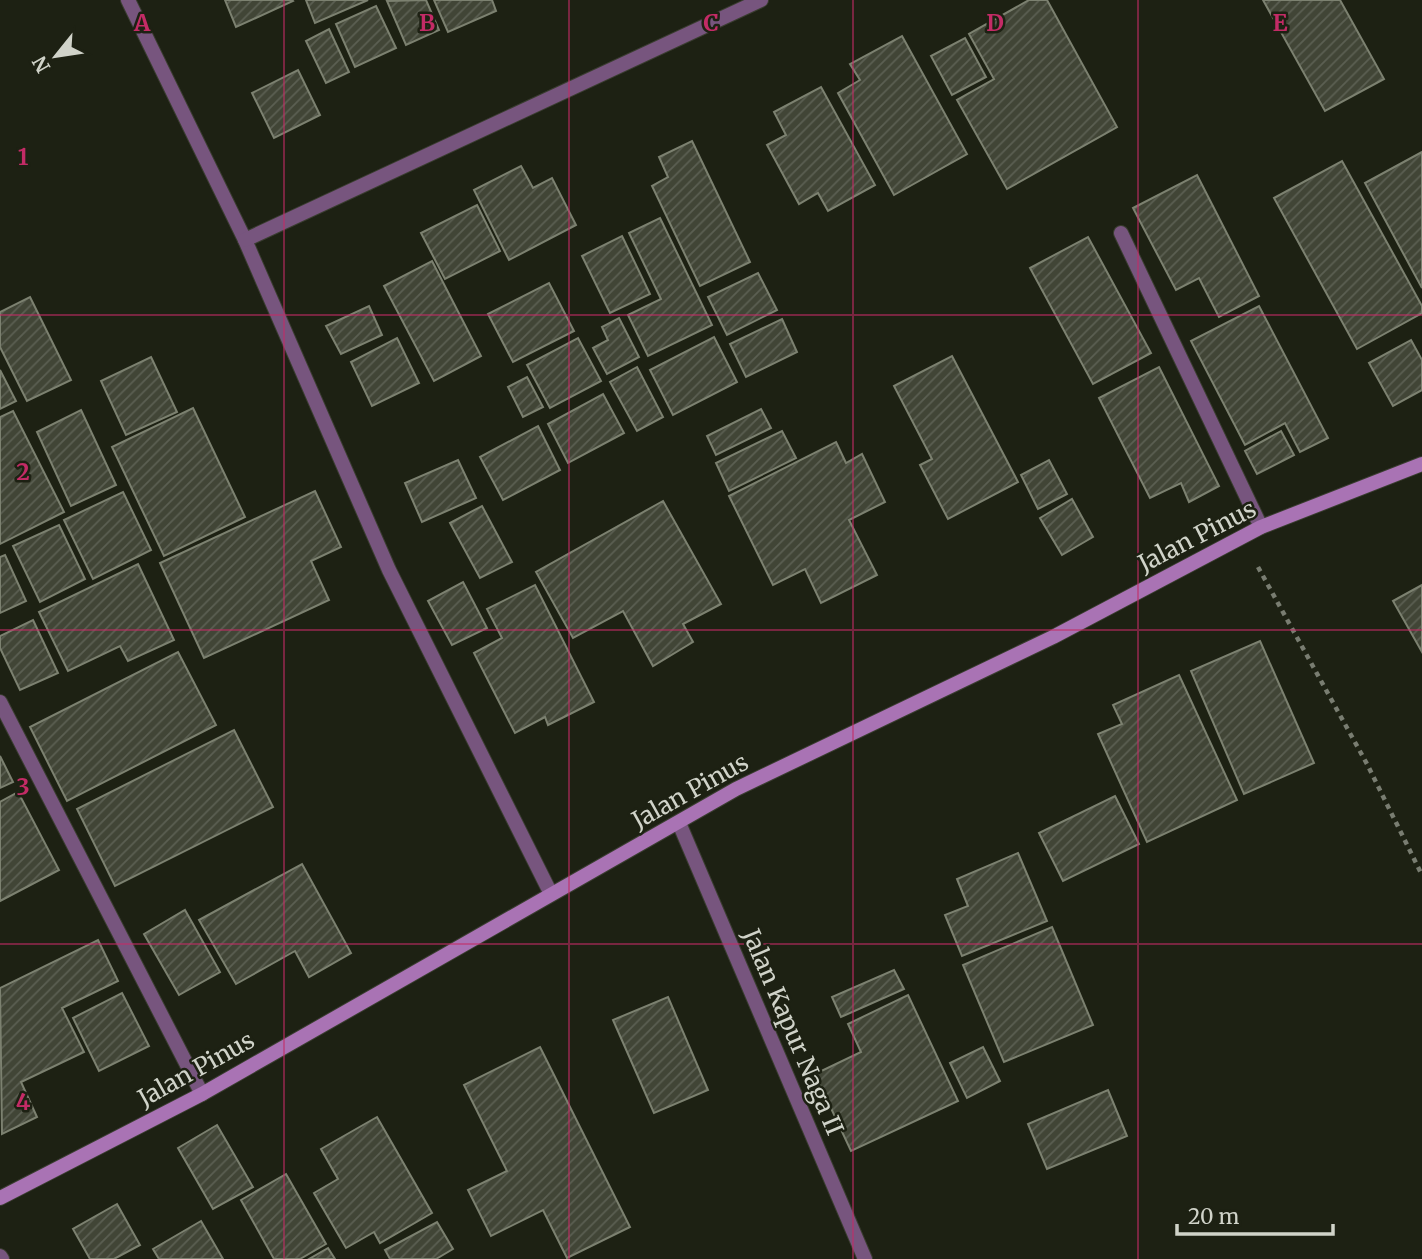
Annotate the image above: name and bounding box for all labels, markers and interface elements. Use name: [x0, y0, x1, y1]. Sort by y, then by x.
text: A: [133, 8, 151, 37]
text: B: [419, 8, 435, 37]
text: C: [703, 8, 719, 37]
text: D: [986, 8, 1004, 37]
text: E: [1272, 8, 1288, 37]
north arrow: [21, 21, 91, 91]
text: N: [27, 52, 55, 77]
text: 1: [18, 142, 29, 171]
text: 2: [16, 457, 30, 486]
street label: Jalan Pinus: [1132, 493, 1261, 579]
street label: Jalan Pinus: [625, 746, 754, 836]
text: 3: [16, 772, 30, 801]
street label: Jalan Kapur Naga II: [735, 923, 850, 1140]
street label: Jalan Pinus: [131, 1024, 260, 1114]
text: 4: [16, 1087, 31, 1116]
scale bar: [1177, 1192, 1333, 1236]
text: 20 m: [1188, 1203, 1240, 1230]

